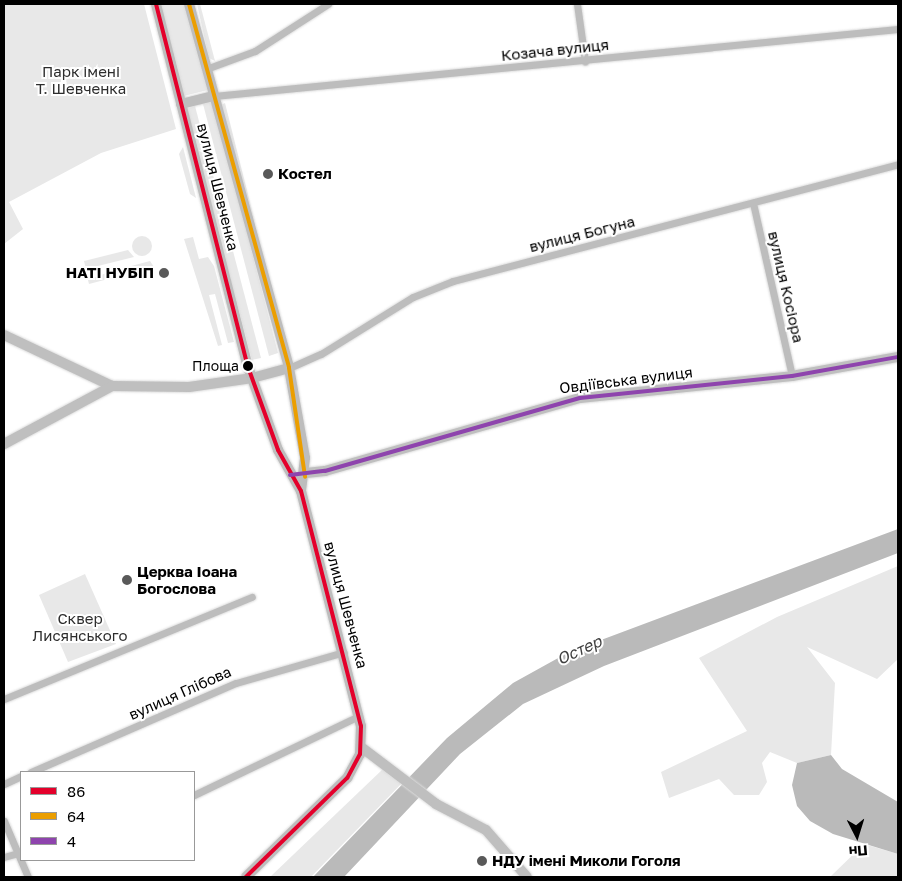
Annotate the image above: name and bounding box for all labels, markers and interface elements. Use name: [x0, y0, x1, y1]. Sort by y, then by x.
street label: Козача вулиця: [500, 35, 610, 65]
park label: Парк імені Т. Шевченка: [36, 62, 126, 97]
street label: вулиця Шевченка: [193, 121, 243, 253]
place label: Костел: [278, 165, 332, 183]
marker: Костел: [262, 168, 274, 180]
street label: вулиця Богуна: [527, 212, 637, 256]
street label: вулиця Косіора: [764, 229, 808, 345]
place label: НАТІ НУБІП: [66, 264, 154, 282]
marker: НАТІ НУБІП: [158, 267, 170, 279]
place label: Площа: [192, 358, 239, 374]
marker: Площа: [243, 361, 253, 371]
street label: Овдіївська вулиця: [558, 363, 694, 397]
street label: вулиця Шевченка: [320, 539, 372, 671]
place label: Церква Іоана Богослова: [137, 562, 237, 597]
marker: Церква Іоана Богослова: [121, 574, 133, 586]
park label: Сквер Лисянського: [33, 609, 127, 644]
water label: Остер: [553, 631, 605, 669]
street label: вулиця Глібова: [126, 662, 234, 724]
legend: [20, 771, 195, 861]
text: 86: [67, 782, 85, 800]
text: 64: [67, 807, 85, 825]
north arrow: [832, 811, 882, 861]
text: 4: [67, 832, 76, 850]
text: Пн: [848, 842, 869, 861]
place label: НДУ імені Миколи Гоголя: [492, 852, 681, 870]
marker: НДУ імені Миколи Гоголя: [476, 855, 488, 867]

